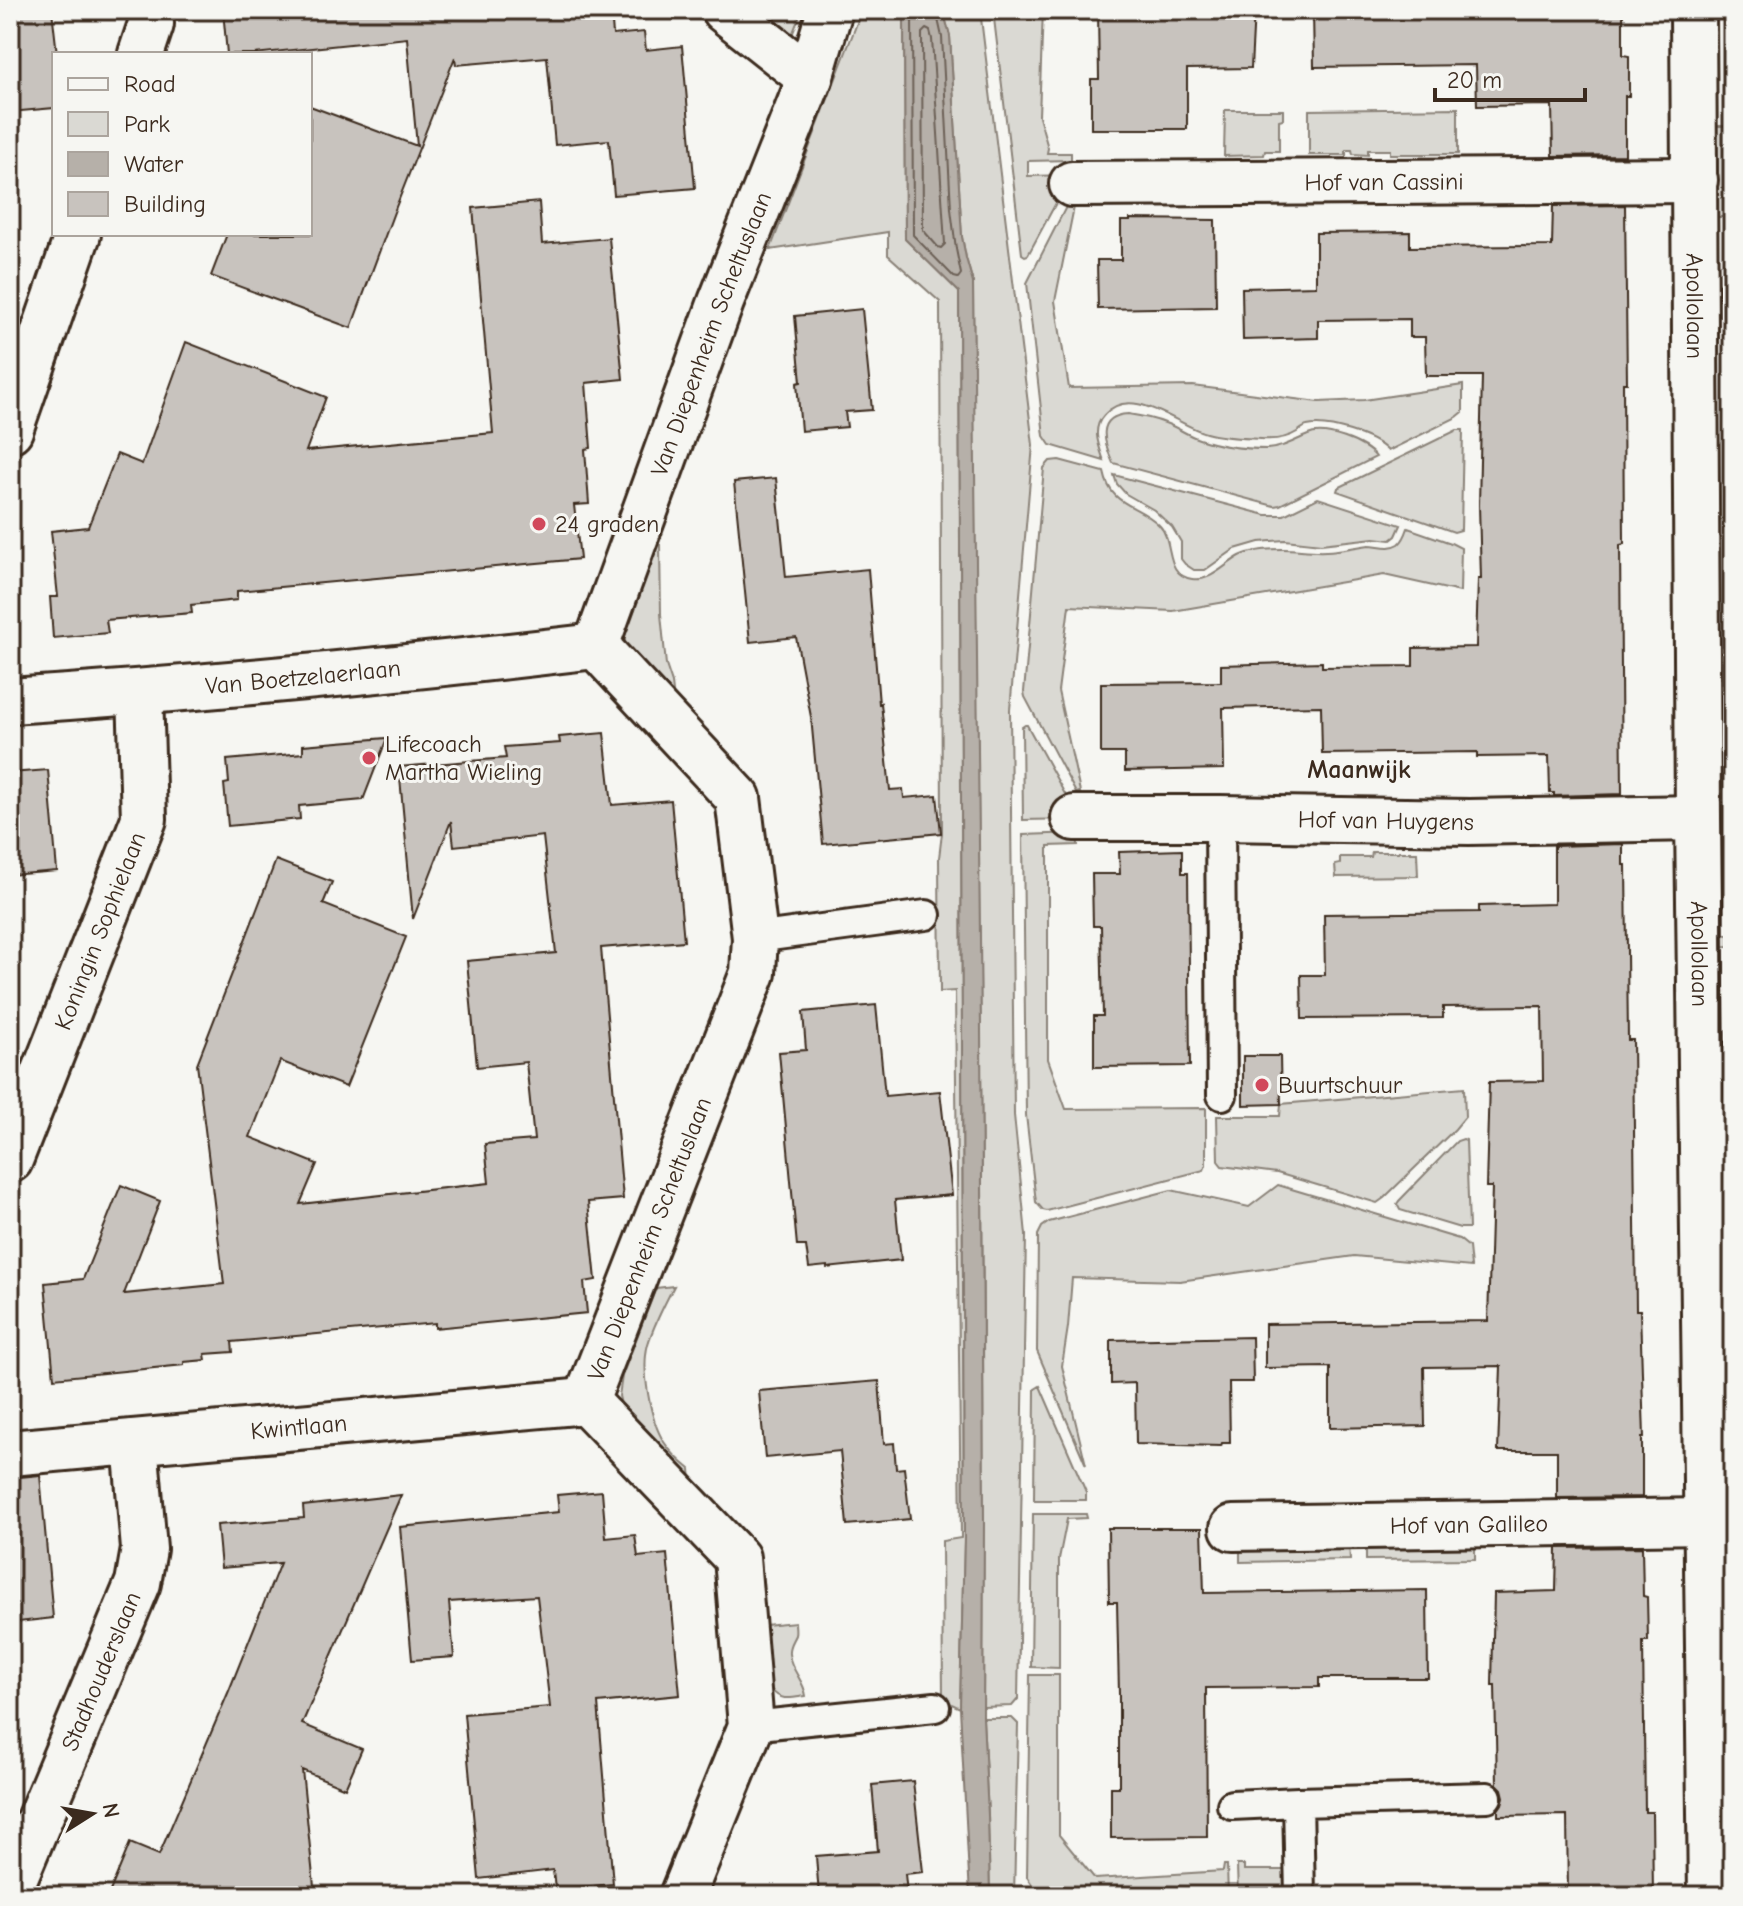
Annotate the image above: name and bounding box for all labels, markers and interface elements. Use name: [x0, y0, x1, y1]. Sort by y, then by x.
legend: [52, 52, 312, 236]
scale bar: [1435, 52, 1585, 102]
text: 20 m: [1447, 66, 1502, 94]
text: Road: [124, 70, 176, 98]
text: Park: [124, 110, 170, 138]
text: Water: [124, 150, 184, 178]
street label: Hof van Cassini: [1304, 167, 1464, 197]
street label: Van Diepenheim Scheltuslaan: [645, 188, 777, 480]
text: Building: [124, 190, 206, 218]
street label: Apollolaan: [1681, 253, 1709, 359]
place label: 24 graden: [555, 510, 659, 538]
marker: 24 graden: [530, 515, 548, 533]
street label: Van Boetzelaerlaan: [204, 654, 402, 700]
place label: Lifecoach Martha Wieling: [385, 730, 542, 786]
marker: Lifecoach Martha Wieling: [360, 749, 378, 767]
district label: Maanwijk: [1307, 755, 1411, 785]
street label: Hof van Huygens: [1298, 805, 1474, 836]
street label: Koningin Sophielaan: [49, 828, 151, 1034]
street label: Apollolaan: [1685, 901, 1714, 1007]
place label: Buurtschuur: [1278, 1071, 1403, 1099]
marker: Buurtschuur: [1253, 1076, 1271, 1094]
street label: Van Diepenheim Scheltuslaan: [581, 1093, 717, 1384]
street label: Kwintlaan: [249, 1409, 348, 1445]
street label: Hof van Galileo: [1390, 1509, 1548, 1540]
street label: Stadhouderslaan: [55, 1587, 147, 1755]
north arrow: [52, 1774, 132, 1854]
text: N: [97, 1801, 125, 1820]

